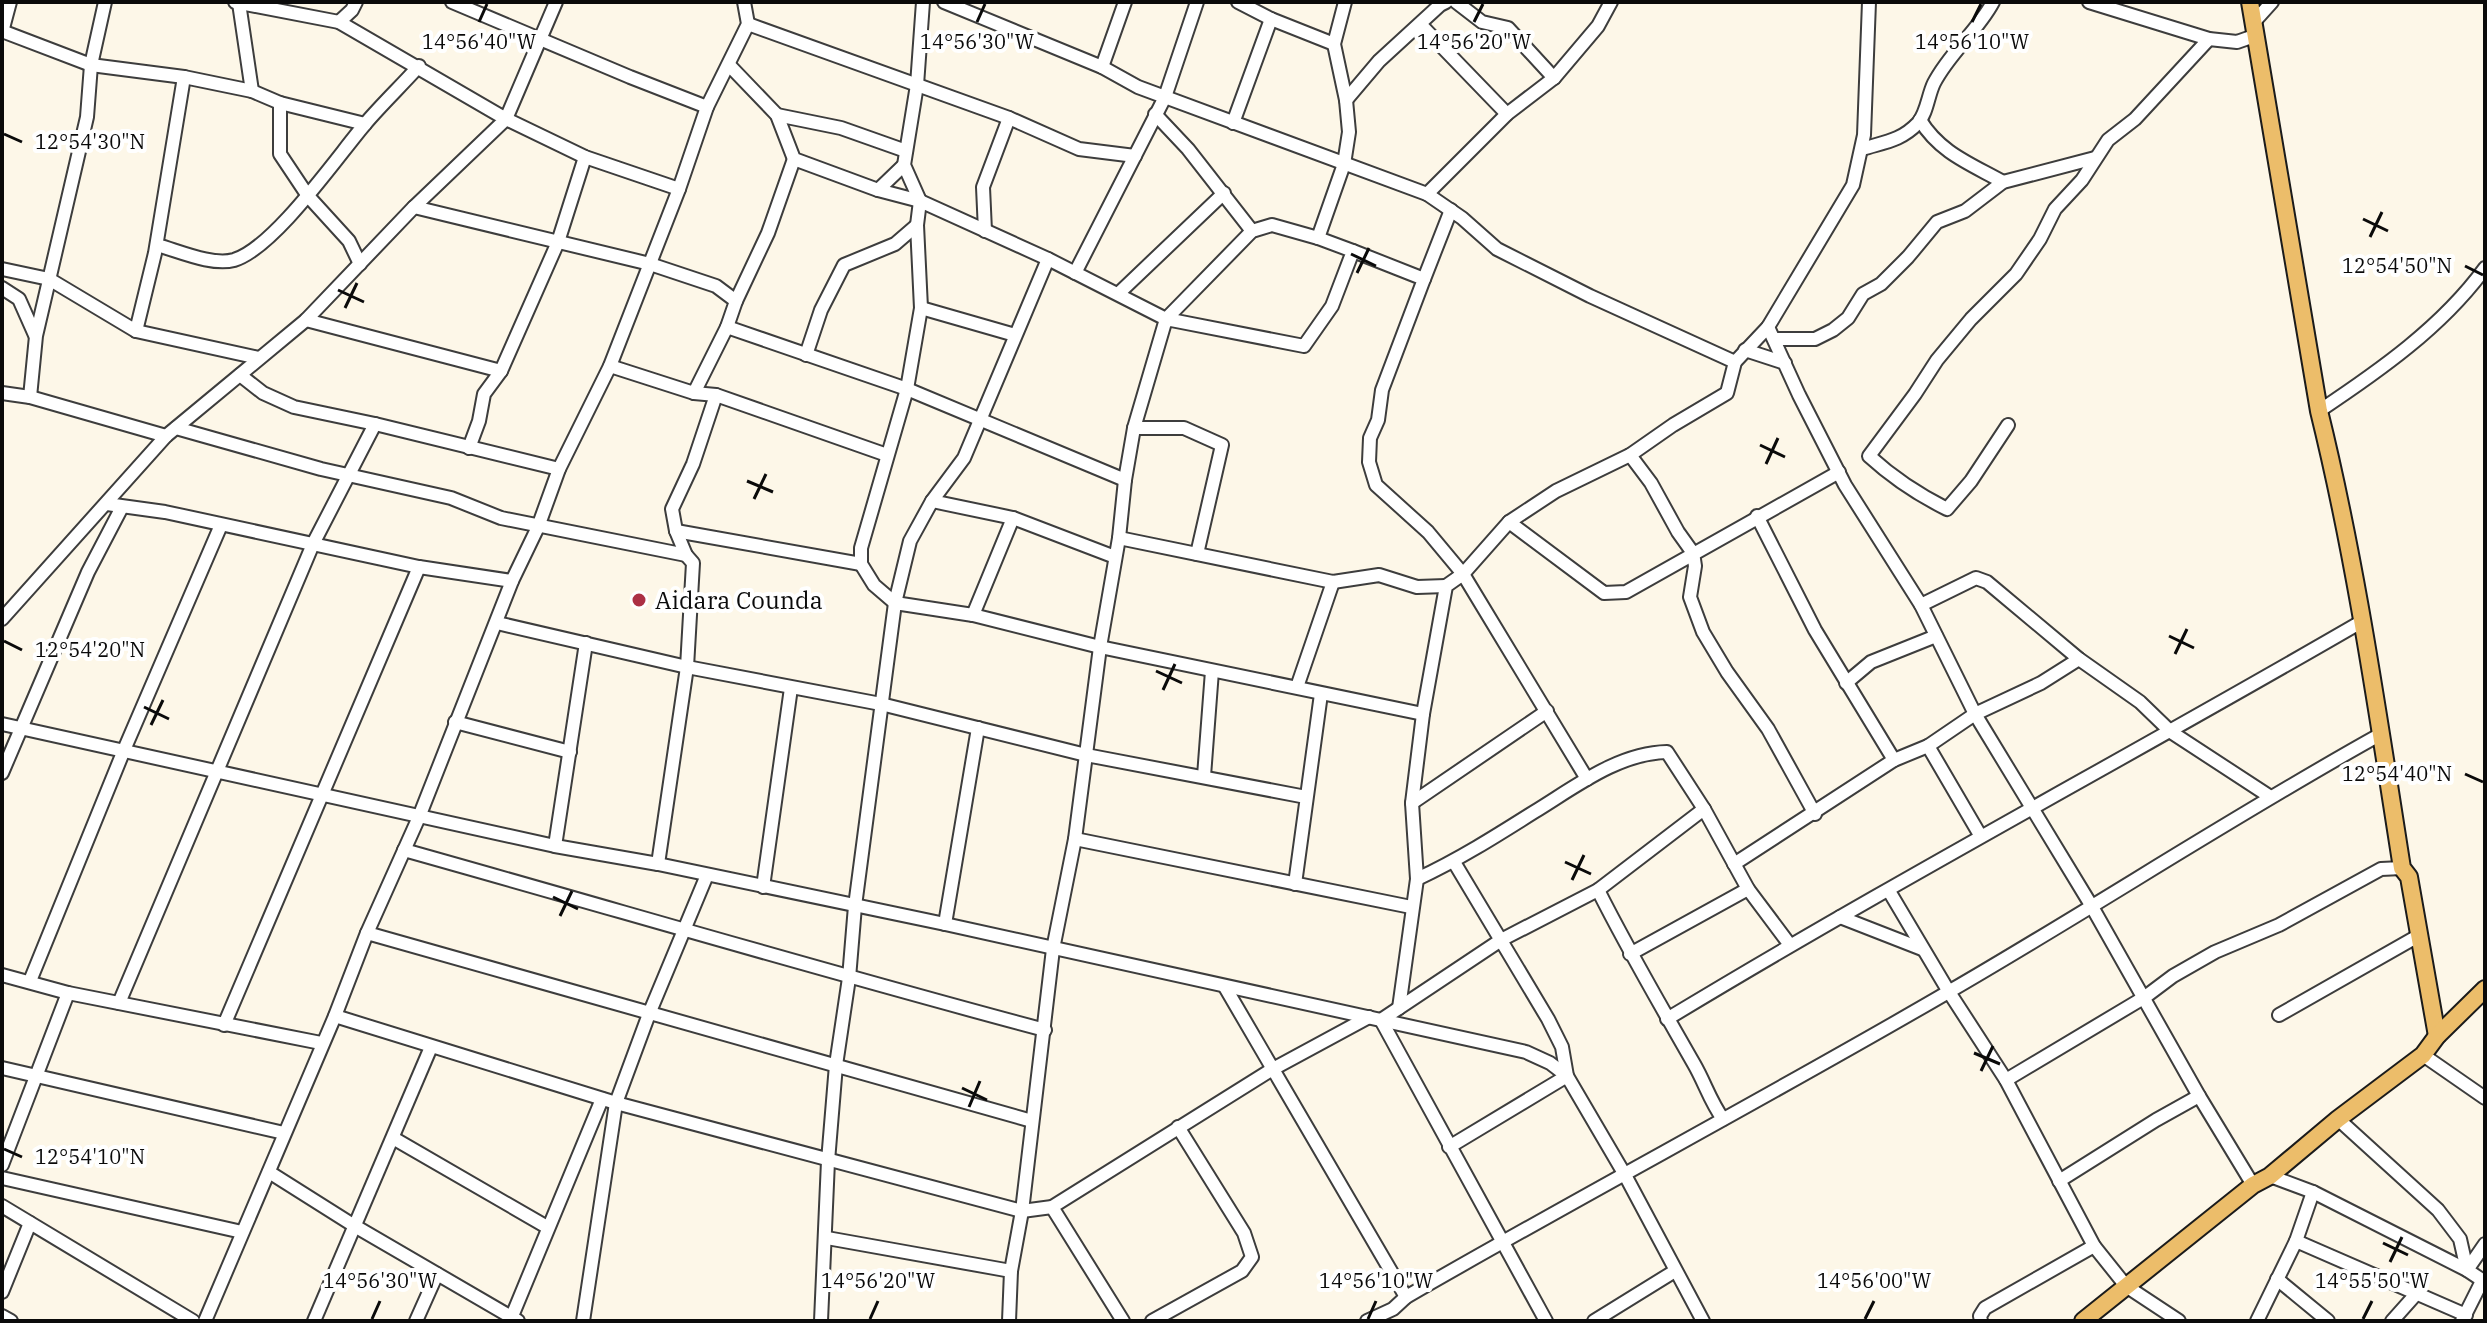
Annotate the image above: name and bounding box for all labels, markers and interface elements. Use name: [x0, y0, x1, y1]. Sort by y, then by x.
text: 14°56'40"W: [422, 28, 536, 55]
text: 14°56'30"W: [920, 28, 1034, 55]
text: 14°56'20"W: [1417, 28, 1531, 55]
text: 14°56'10"W: [1915, 28, 2029, 55]
text: 12°54'30"N: [35, 128, 145, 155]
text: 12°54'50"N: [2342, 252, 2452, 279]
place label: Aidara Counda: [655, 584, 823, 616]
marker: Aidara Counda: [630, 591, 648, 609]
text: 12°54'20"N: [35, 636, 145, 663]
text: 12°54'40"N: [2342, 760, 2452, 787]
text: 12°54'10"N: [35, 1143, 145, 1170]
text: 14°56'30"W: [323, 1267, 437, 1294]
text: 14°56'20"W: [821, 1267, 935, 1294]
text: 14°56'10"W: [1319, 1267, 1433, 1294]
text: 14°56'00"W: [1817, 1267, 1931, 1294]
text: 14°55'50"W: [2315, 1267, 2429, 1294]

